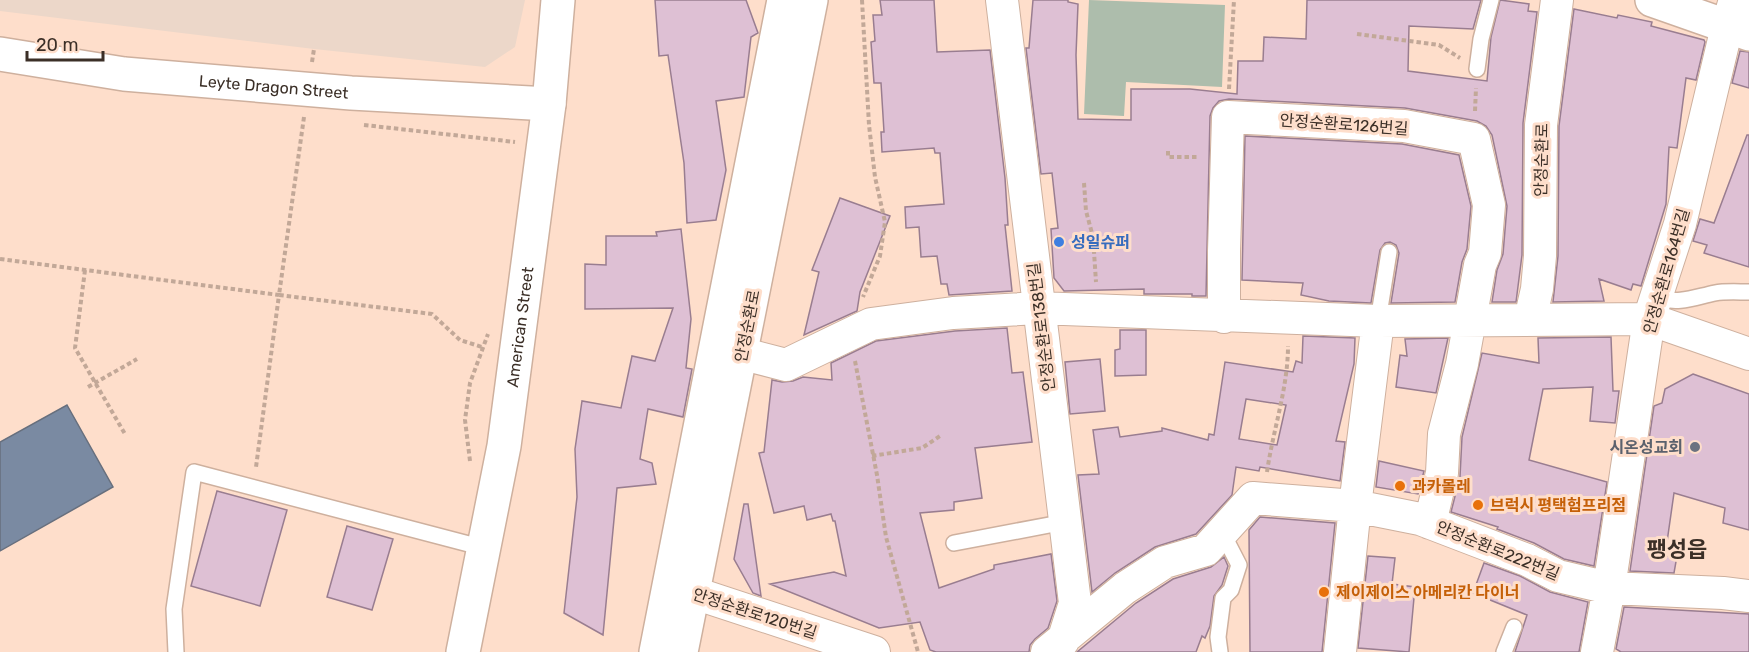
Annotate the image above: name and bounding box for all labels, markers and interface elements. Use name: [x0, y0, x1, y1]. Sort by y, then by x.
scale bar: [27, 24, 104, 62]
text: 20 m: [36, 34, 78, 56]
street label: Leyte Dragon Street: [198, 71, 349, 103]
street label: 안정순환로126번길: [1279, 111, 1409, 138]
street label: 안정순환로: [1531, 123, 1552, 197]
street label: 안정순환로164번길: [1640, 206, 1693, 336]
place label: 성일슈퍼: [1071, 233, 1130, 252]
marker: 성일슈퍼: [1052, 235, 1066, 249]
street label: 안정순환로138번길: [1024, 261, 1059, 392]
street label: American Street: [503, 266, 537, 389]
street label: 안정순환로: [731, 288, 764, 364]
place label: 시온성교회: [1609, 438, 1683, 457]
marker: 시온성교회: [1688, 440, 1702, 454]
place label: 과카몰레: [1412, 477, 1471, 496]
marker: 과카몰레: [1393, 479, 1407, 493]
place label: 브럭시 평택험프리점: [1490, 496, 1626, 515]
marker: 브럭시 평택험프리점: [1471, 498, 1485, 512]
street label: 안정순환로222번길: [1433, 517, 1562, 584]
district label: 팽성읍: [1647, 536, 1707, 563]
place label: 제이제이스 아메리칸 다이너: [1336, 583, 1519, 602]
street label: 안정순환로120번길: [690, 584, 819, 643]
marker: 제이제이스 아메리칸 다이너: [1317, 585, 1331, 599]

